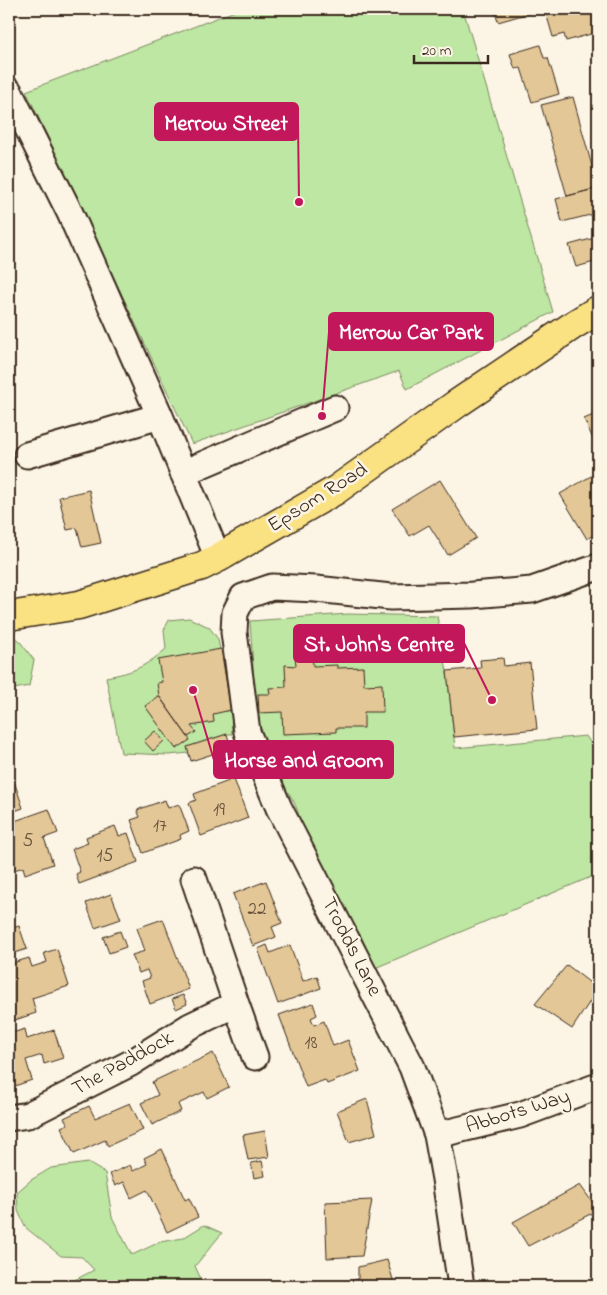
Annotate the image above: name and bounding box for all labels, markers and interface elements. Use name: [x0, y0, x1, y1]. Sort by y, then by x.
scale bar: [414, 32, 488, 64]
text: 20 m: [422, 40, 452, 62]
callout: Merrow Street: [155, 103, 298, 140]
text: Merrow Street: [164, 109, 288, 141]
callout: Merrow Car Park: [329, 313, 493, 350]
text: Merrow Car Park: [339, 318, 484, 350]
street label: Epsom Road: [262, 455, 374, 541]
callout: St. John's Centre: [294, 625, 464, 662]
text: St. John's Centre: [304, 630, 455, 662]
callout: Horse and Groom: [214, 741, 393, 778]
text: Horse and Groom: [225, 746, 383, 778]
house number: 19: [213, 797, 225, 824]
house number: 17: [153, 813, 167, 840]
house number: 5: [23, 828, 34, 855]
house number: 15: [97, 843, 114, 870]
street label: Trodds Lane: [313, 892, 389, 1002]
house number: 22: [248, 896, 266, 923]
street label: The Paddock: [67, 1023, 180, 1104]
house number: 18: [304, 1030, 318, 1057]
street label: Abbots Way: [462, 1082, 574, 1144]

